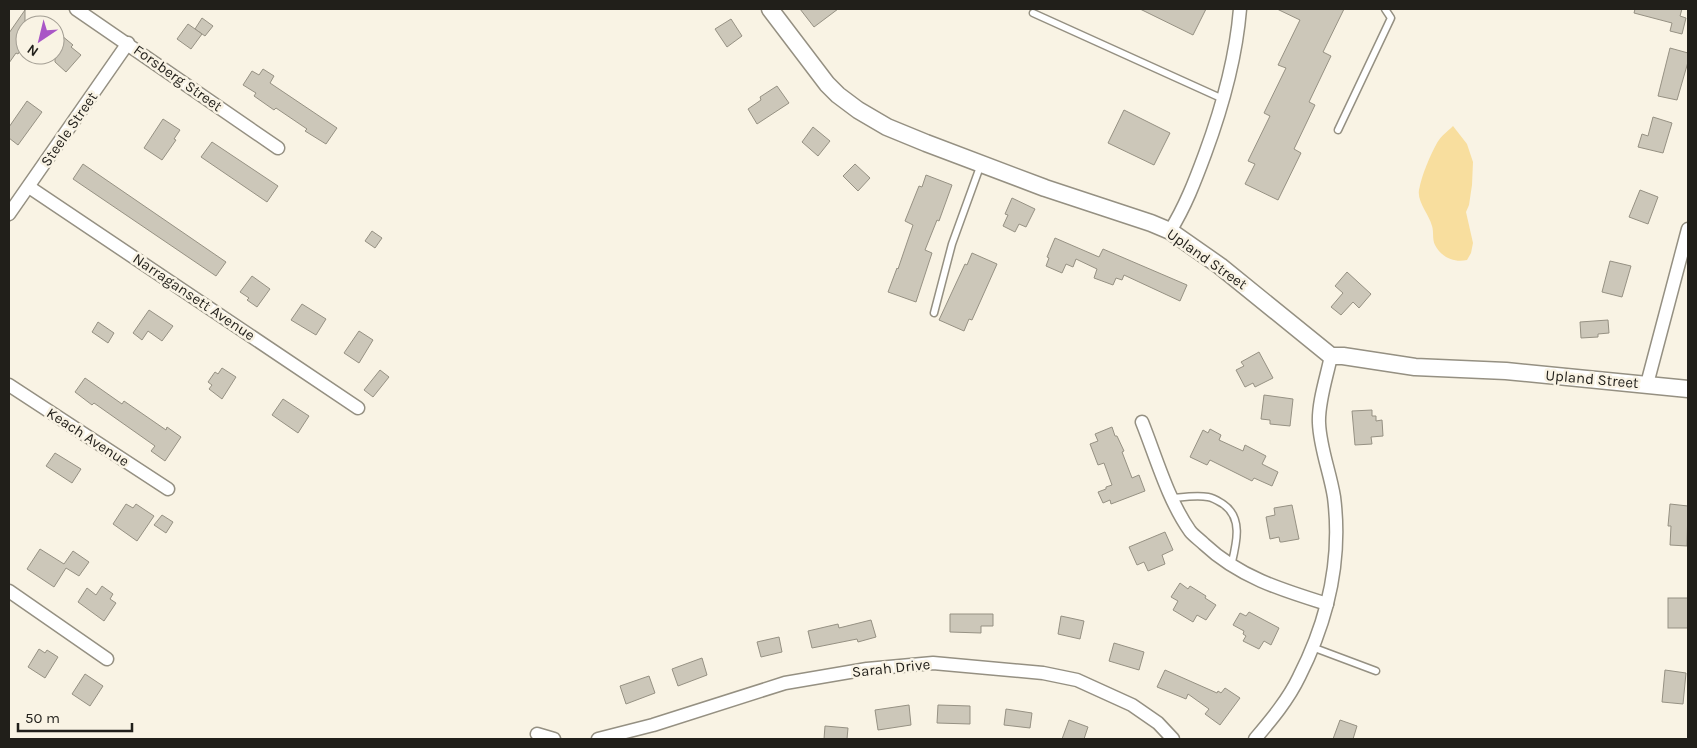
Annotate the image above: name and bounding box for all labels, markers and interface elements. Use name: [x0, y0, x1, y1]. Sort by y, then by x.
north arrow: [15, 15, 65, 65]
text: N: [24, 40, 42, 60]
street label: Forsberg Street: [130, 41, 226, 115]
street label: Steele Street: [37, 88, 101, 170]
street label: Upland Street: [1163, 225, 1251, 293]
street label: Narragansett Avenue: [130, 249, 258, 345]
street label: Upland Street: [1545, 366, 1640, 392]
street label: Keach Avenue: [43, 404, 133, 470]
street label: Sarah Drive: [851, 655, 931, 681]
scale bar: [18, 700, 131, 732]
text: 50 m: [25, 709, 60, 727]

